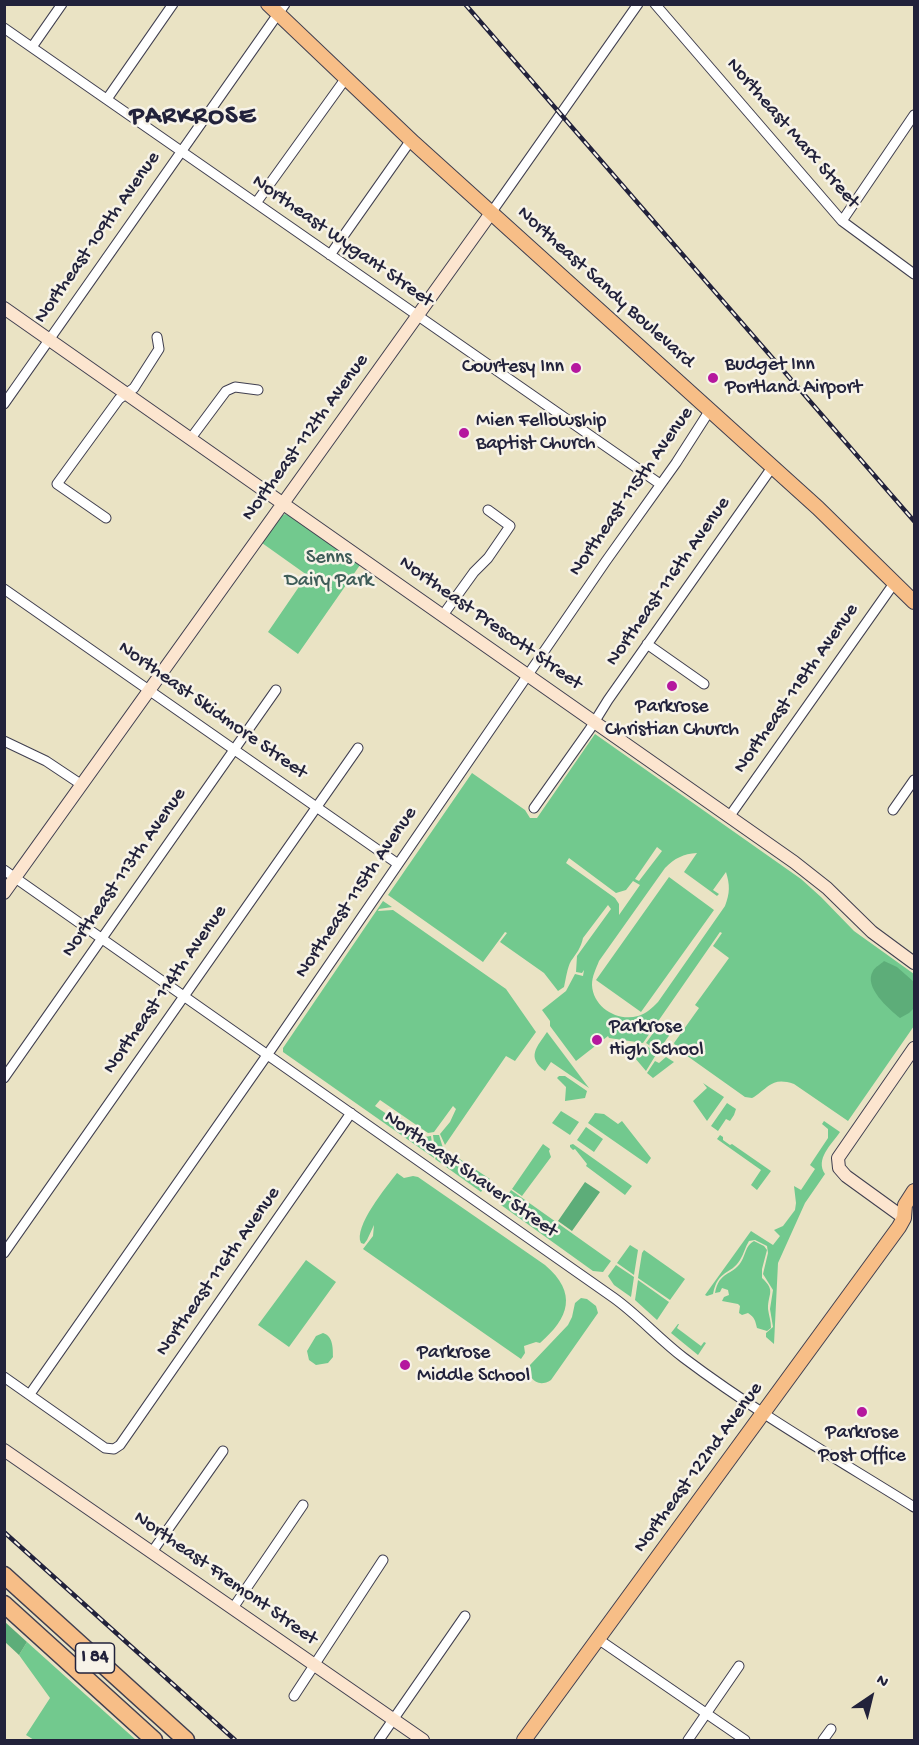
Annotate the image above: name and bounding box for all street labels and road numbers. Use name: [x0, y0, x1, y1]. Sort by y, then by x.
street label: Northeast Marx Street: [720, 54, 864, 214]
street label: Northeast 109th Avenue: [30, 147, 166, 329]
street label: Northeast Wygant Street: [247, 170, 437, 314]
street label: Northeast Sandy Boulevard: [511, 202, 699, 374]
street label: Northeast 112th Avenue: [237, 350, 375, 526]
street label: Northeast 115th Avenue: [564, 403, 700, 581]
street label: Northeast 116th Avenue: [601, 493, 737, 671]
street label: Northeast Prescott Street: [394, 552, 586, 696]
street label: Northeast 118th Avenue: [729, 599, 865, 779]
street label: Northeast Skidmore Street: [113, 637, 311, 785]
street label: Northeast 113th Avenue: [57, 784, 193, 962]
street label: Northeast 115th Avenue: [291, 803, 423, 983]
street label: Northeast 114th Avenue: [99, 901, 233, 1079]
street label: Northeast Shaver Street: [379, 1106, 561, 1244]
street label: Northeast 116th Avenue: [151, 1183, 287, 1361]
street label: Northeast 122nd Avenue: [629, 1378, 769, 1558]
street label: Northeast Fremont Street: [128, 1506, 322, 1652]
road number: I 84: [76, 1643, 115, 1673]

